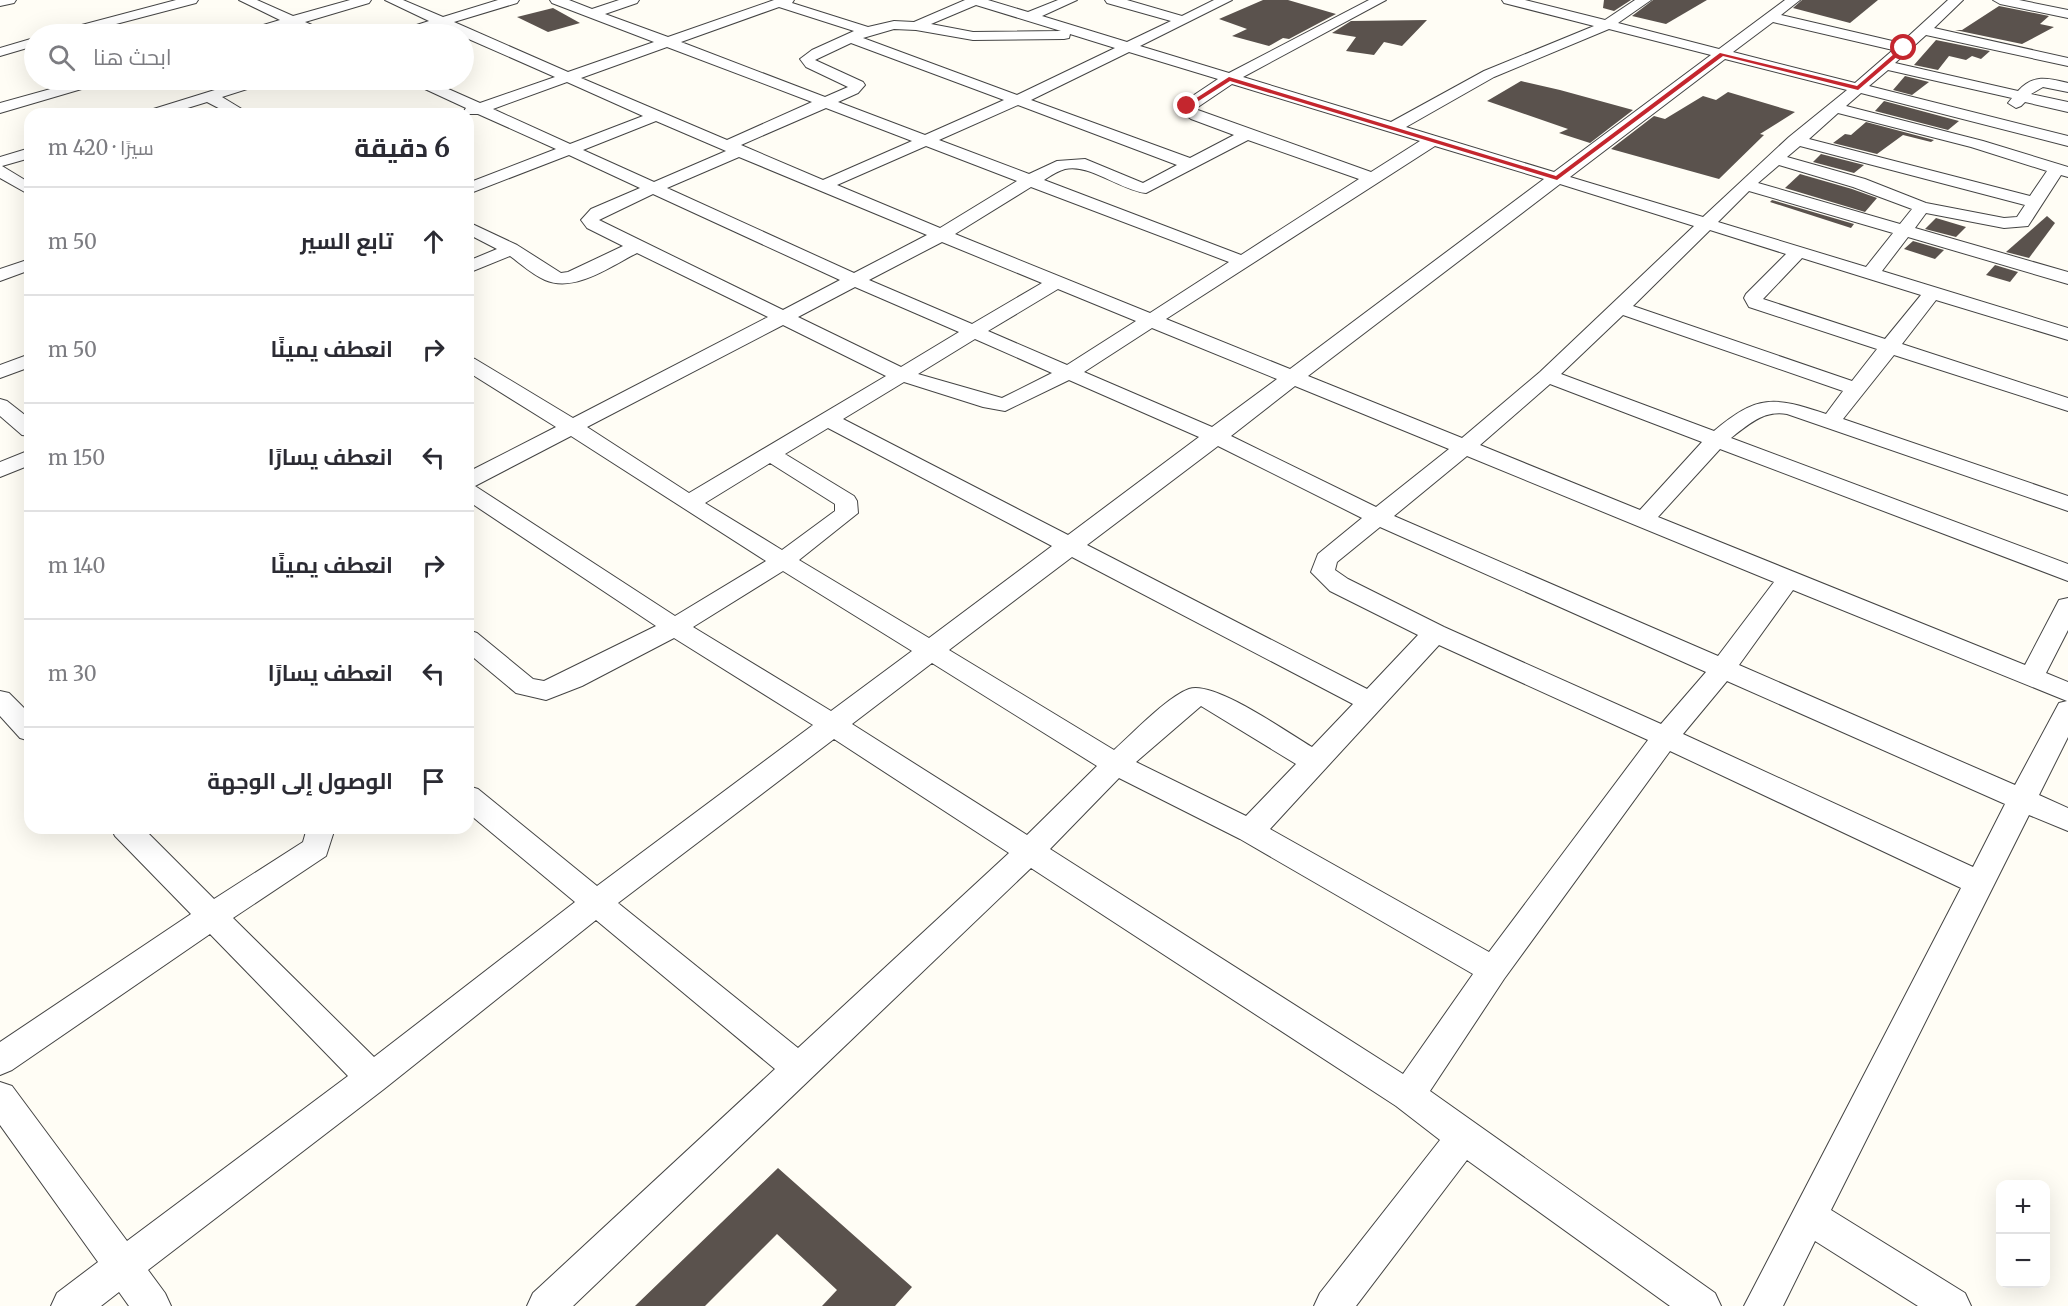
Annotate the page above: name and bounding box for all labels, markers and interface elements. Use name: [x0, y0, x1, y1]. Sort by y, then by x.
search box: [24, 24, 474, 90]
route start: [1890, 34, 1916, 60]
icon: search: [45, 41, 78, 74]
text: ابحث هنا: [93, 43, 172, 71]
route end: [1173, 92, 1199, 118]
text: 6 دقيقة: [354, 131, 450, 164]
text: سيرًا · 420 m: [48, 135, 154, 160]
icon: ahead: [417, 225, 450, 258]
text: تابع السير: [300, 227, 393, 255]
text: 50 m: [48, 229, 97, 254]
icon: right: [417, 333, 450, 366]
text: انعطف يمينًا: [271, 335, 393, 363]
text: 50 m: [48, 337, 97, 362]
icon: left: [417, 441, 450, 474]
text: انعطف يسارًا: [268, 443, 393, 471]
text: 150 m: [48, 445, 105, 470]
icon: right: [417, 549, 450, 582]
text: انعطف يمينًا: [271, 551, 393, 579]
text: 140 m: [48, 553, 106, 578]
icon: left: [417, 657, 450, 690]
text: انعطف يسارًا: [268, 659, 393, 687]
text: 30 m: [48, 661, 97, 686]
icon: arrive: [417, 765, 450, 798]
text: الوصول إلى الوجهة: [207, 767, 393, 795]
map controls: [1996, 1180, 2050, 1288]
button: +: [1996, 1180, 2050, 1234]
button: −: [1996, 1234, 2050, 1288]

